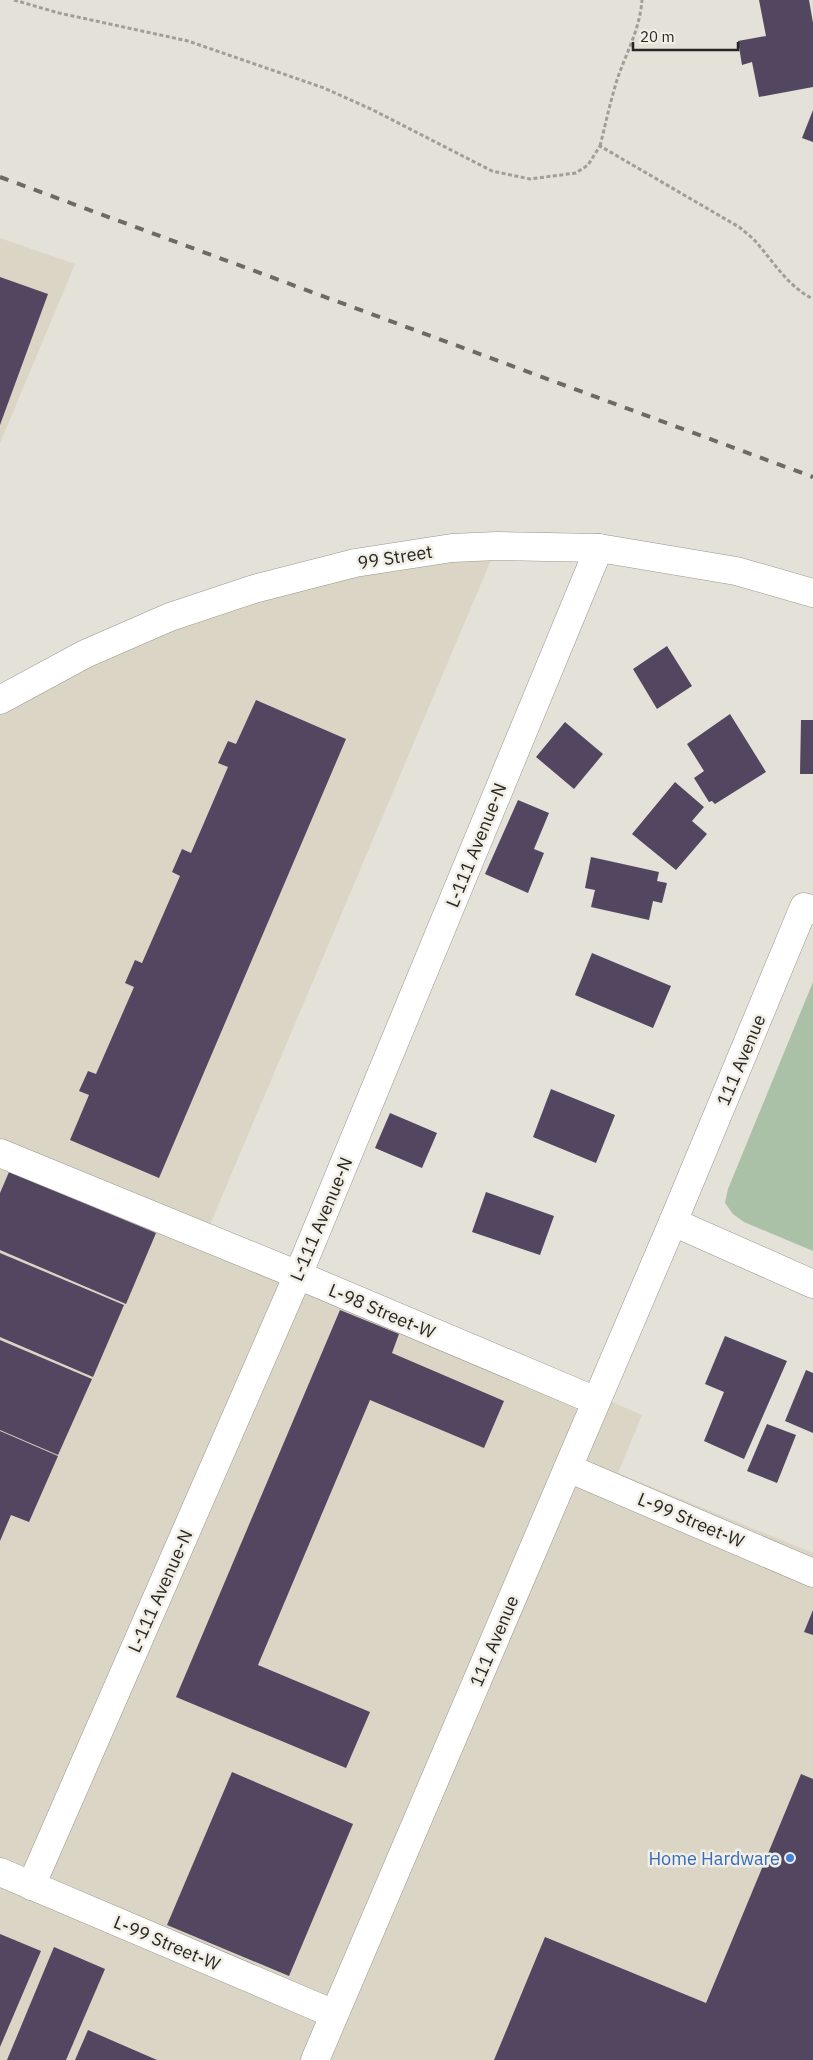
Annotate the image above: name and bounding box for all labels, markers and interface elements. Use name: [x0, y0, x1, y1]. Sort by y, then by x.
scale bar: [633, 20, 738, 52]
text: 20 m: [640, 27, 675, 46]
street label: 99 Street: [356, 540, 434, 574]
street label: L-111 Avenue-N: [441, 779, 511, 911]
street label: 111 Avenue: [712, 1011, 771, 1109]
street label: L-111 Avenue-N: [285, 1154, 357, 1284]
street label: L-98 Street-W: [325, 1278, 439, 1344]
street label: L-99 Street-W: [634, 1487, 748, 1553]
street label: L-111 Avenue-N: [123, 1526, 197, 1656]
street label: 111 Avenue: [465, 1592, 524, 1690]
place label: Home Hardware: [648, 1847, 780, 1870]
marker: Home Hardware: [784, 1852, 796, 1864]
street label: L-99 Street-W: [110, 1910, 224, 1976]

